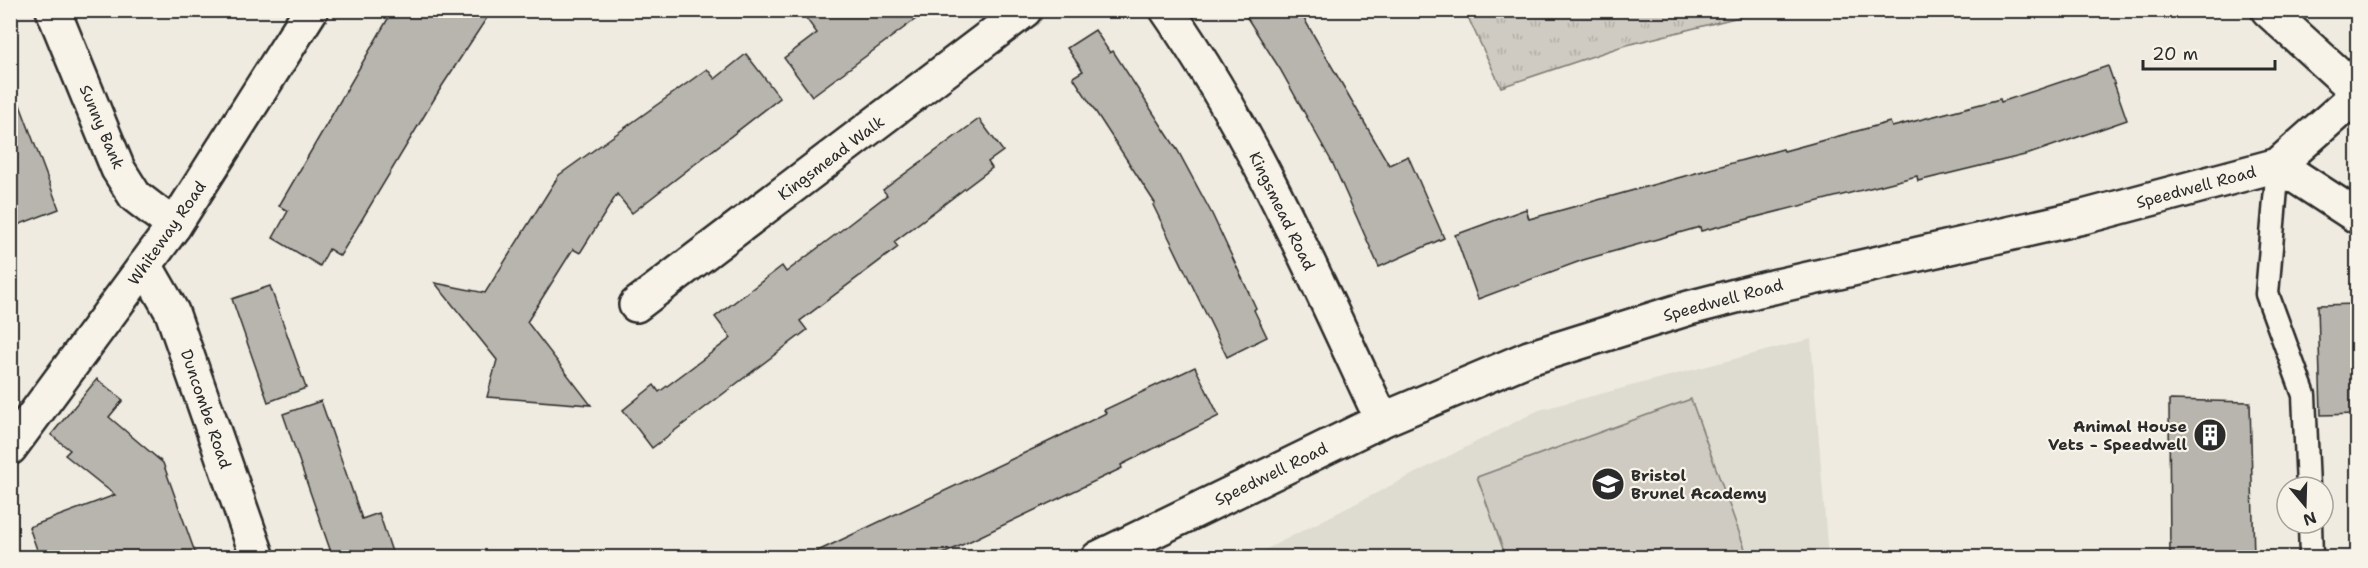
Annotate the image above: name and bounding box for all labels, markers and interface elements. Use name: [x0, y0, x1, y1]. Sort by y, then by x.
scale bar: [2143, 33, 2275, 71]
text: 20 m: [2152, 42, 2198, 66]
street label: Sunny Bank: [75, 81, 129, 173]
street label: Kingsmead Walk: [774, 111, 888, 205]
street label: Kingsmead Road: [1244, 148, 1320, 274]
street label: Speedwell Road: [2134, 161, 2258, 213]
street label: Whiteway Road: [123, 177, 211, 289]
street label: Speedwell Road: [1661, 274, 1785, 326]
street label: Duncombe Road: [176, 347, 236, 471]
place label: Animal House Vets - Speedwell: [2048, 416, 2187, 455]
building icon: Animal House Vets - Speedwell: [2192, 417, 2228, 453]
street label: Speedwell Road: [1211, 438, 1331, 510]
place label: Bristol Brunel Academy: [1631, 465, 1767, 504]
school or university icon: Bristol Brunel Academy: [1590, 466, 1626, 502]
north arrow: [2275, 475, 2335, 535]
text: N: [2300, 507, 2319, 531]

